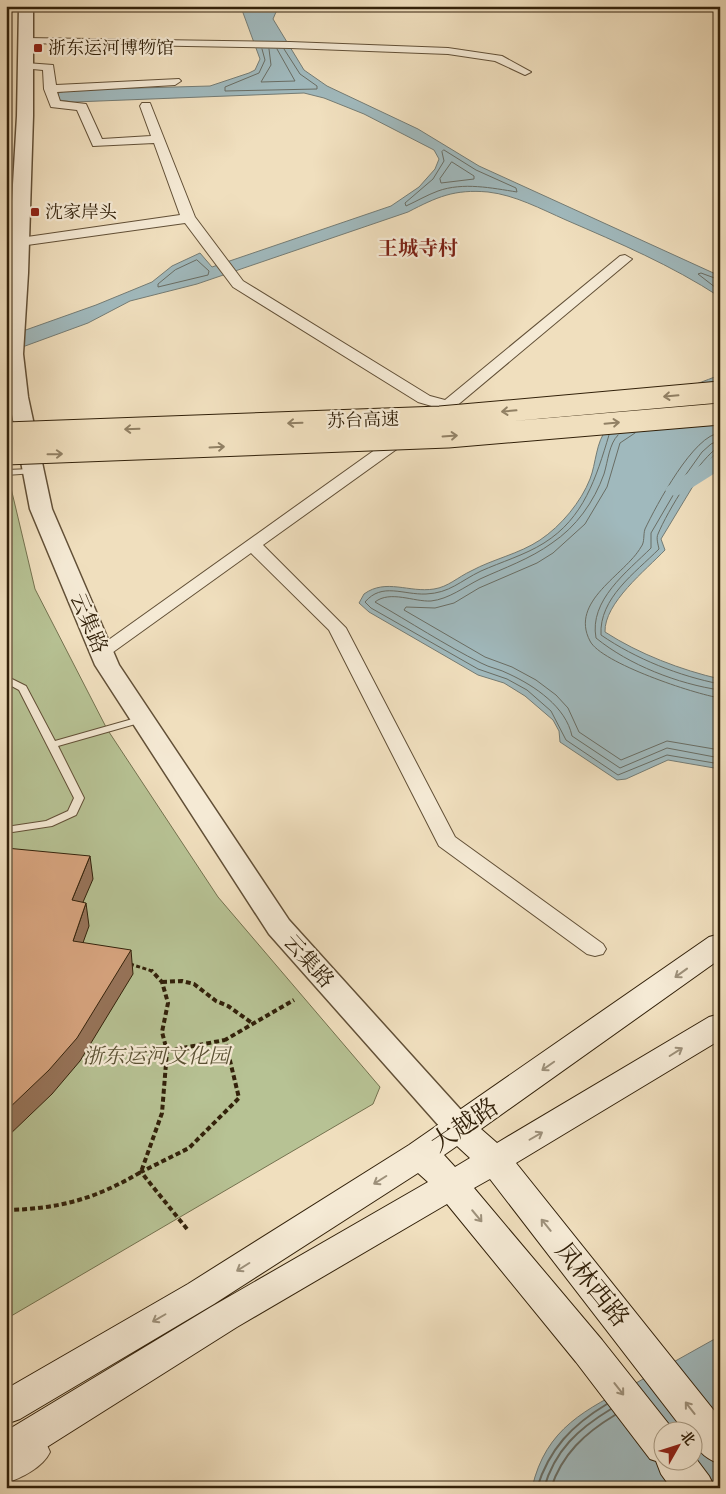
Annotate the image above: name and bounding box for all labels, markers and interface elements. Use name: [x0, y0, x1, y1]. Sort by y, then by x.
place label: 浙东运河博物馆: [48, 37, 174, 63]
marker: 浙东运河博物馆: [32, 42, 44, 54]
place label: 沈家岸头: [45, 201, 117, 227]
marker: 沈家岸头: [29, 206, 41, 218]
district label: 王城寺村: [378, 236, 458, 265]
one-way arrow: [663, 391, 679, 401]
one-way arrow: [502, 406, 518, 416]
street label: 苏台高速: [327, 408, 400, 436]
one-way arrow: [287, 418, 303, 427]
one-way arrow: [603, 418, 619, 428]
one-way arrow: [125, 424, 141, 434]
one-way arrow: [441, 432, 457, 441]
one-way arrow: [209, 442, 225, 451]
one-way arrow: [47, 449, 63, 458]
street label: 云集路: [61, 589, 113, 659]
street label: 云集路: [275, 929, 340, 996]
one-way arrow: [674, 968, 688, 978]
park label: 浙东运河文化园: [83, 1043, 232, 1073]
one-way arrow: [668, 1047, 682, 1057]
one-way arrow: [541, 1061, 555, 1071]
street label: 大越路: [425, 1091, 507, 1162]
one-way arrow: [529, 1130, 543, 1140]
one-way arrow: [374, 1175, 388, 1185]
one-way arrow: [472, 1209, 483, 1222]
one-way arrow: [541, 1219, 552, 1232]
street label: 凤林西路: [545, 1236, 636, 1336]
one-way arrow: [237, 1262, 251, 1272]
one-way arrow: [152, 1314, 166, 1324]
one-way arrow: [613, 1383, 624, 1396]
one-way arrow: [685, 1401, 695, 1415]
north arrow: [654, 1422, 704, 1472]
text: 北: [674, 1427, 699, 1451]

